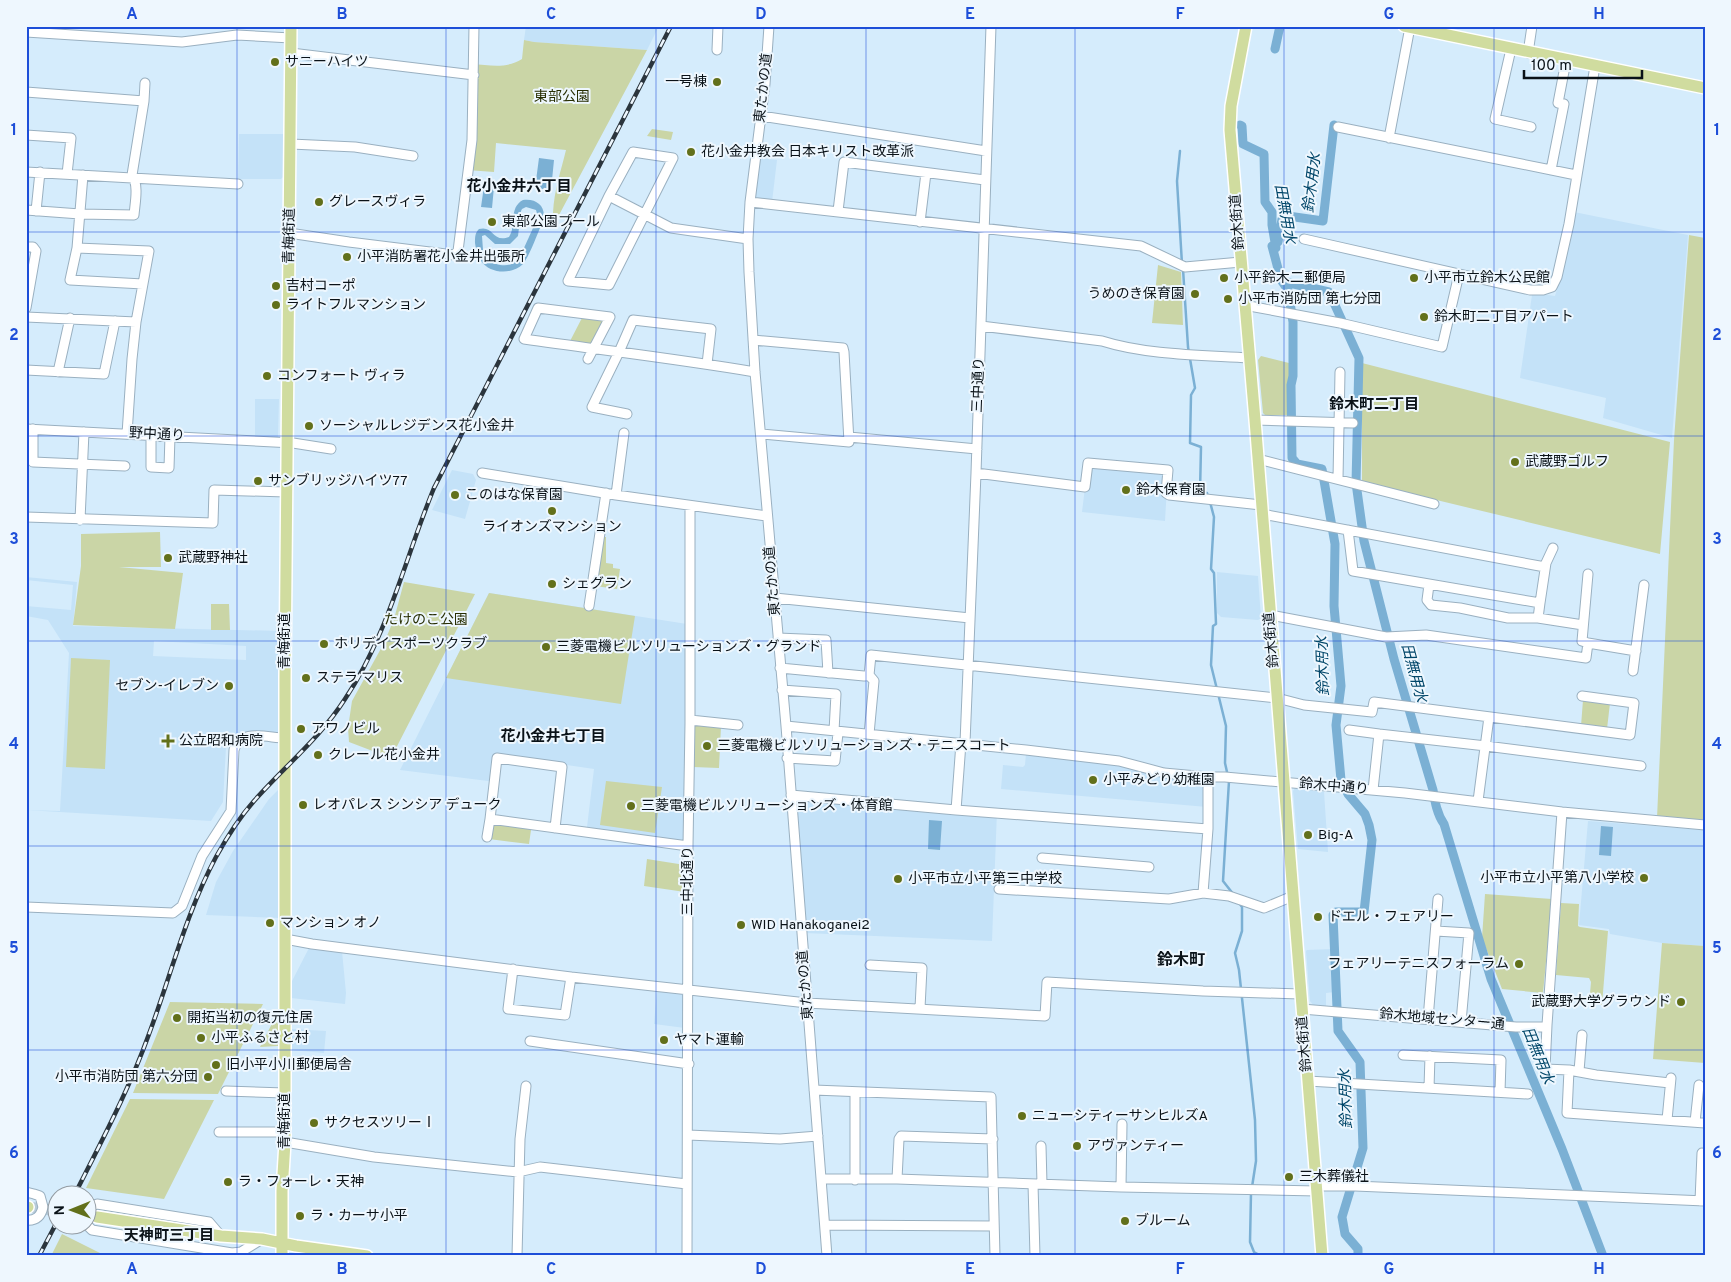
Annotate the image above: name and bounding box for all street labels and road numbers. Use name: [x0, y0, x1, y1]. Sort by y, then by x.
street label: 東たかの道: [752, 52, 776, 124]
street label: 鈴木街道: [1228, 193, 1248, 251]
street label: 青梅街道: [280, 208, 299, 264]
street label: 三中通り: [970, 357, 988, 413]
street label: 野中通り: [129, 425, 185, 445]
street label: 東たかの道: [761, 545, 785, 617]
street label: 鈴木街道: [1261, 611, 1283, 669]
street label: 青梅街道: [276, 613, 294, 669]
street label: 鈴木中通り: [1298, 775, 1370, 799]
street label: 三中北通り: [679, 846, 697, 916]
street label: 東たかの道: [794, 949, 818, 1021]
street label: 鈴木地域センター通: [1378, 1006, 1506, 1034]
street label: 鈴木街道: [1294, 1015, 1316, 1073]
street label: 青梅街道: [276, 1093, 294, 1149]

